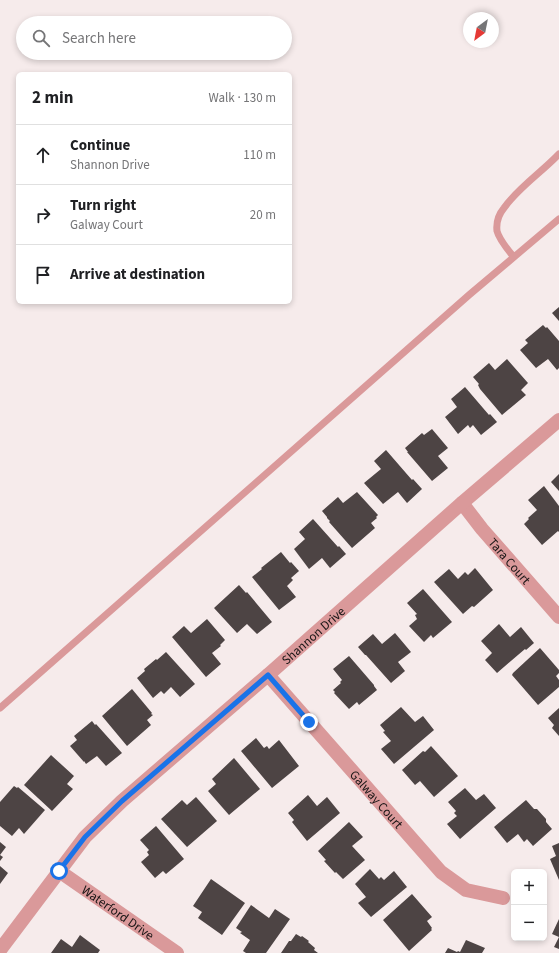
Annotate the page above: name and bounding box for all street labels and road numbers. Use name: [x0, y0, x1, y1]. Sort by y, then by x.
street label: Tara Court: [484, 534, 535, 589]
street label: Shannon Drive: [278, 603, 349, 669]
street label: Galway Court: [345, 766, 407, 833]
street label: Waterford Drive: [78, 881, 157, 944]

